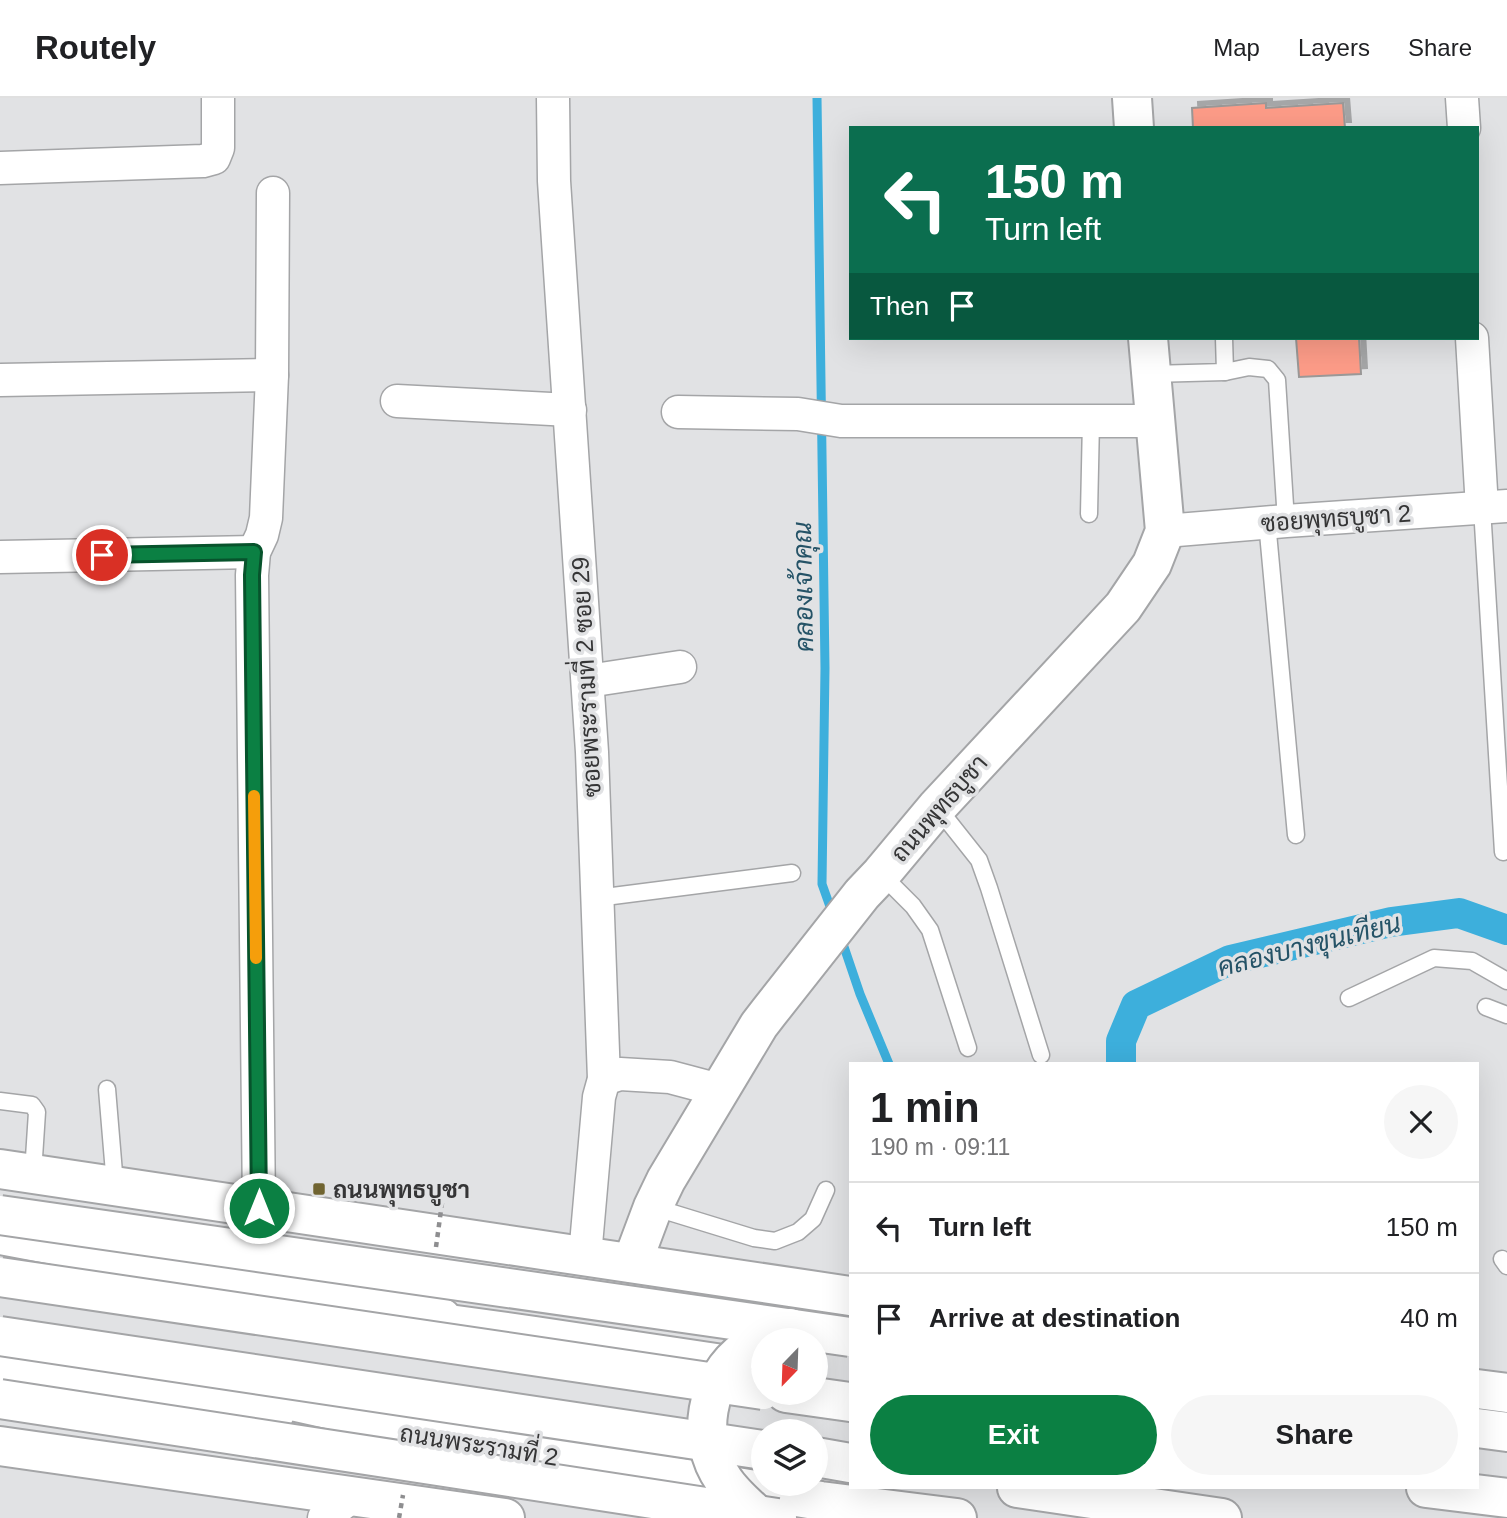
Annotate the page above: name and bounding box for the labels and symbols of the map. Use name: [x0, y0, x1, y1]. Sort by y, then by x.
street label: ซอยพุทธบูชา 2: [1260, 499, 1412, 541]
water label: คลองเจ้าคุณ: [786, 521, 822, 652]
pin: [72, 525, 132, 585]
street label: ซอยพระรามที่ 2 ซอย 29: [559, 556, 606, 798]
street label: ถนนพุทธบูชา: [885, 749, 996, 869]
water label: คลองบางขุนเทียน: [1214, 907, 1405, 985]
position arrow: [222, 1171, 296, 1245]
place label: ถนนพุทธบูชา: [333, 1176, 470, 1207]
marker: ถนนพุทธบูชา: [311, 1181, 327, 1197]
north arrow: [751, 1328, 828, 1405]
street label: ถนนพระรามที่ 2: [398, 1412, 561, 1471]

